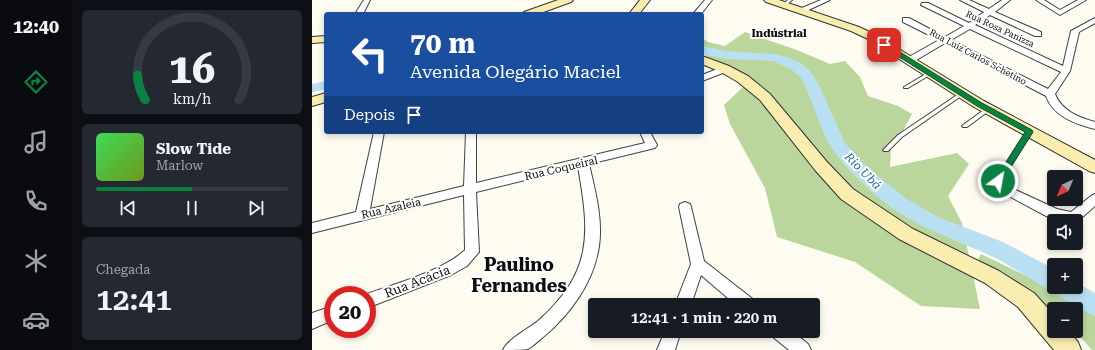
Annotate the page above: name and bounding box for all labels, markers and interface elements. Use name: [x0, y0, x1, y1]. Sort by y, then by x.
street label: Rua Rosa Panizza: [964, 9, 1036, 49]
text: 12:40: [13, 16, 59, 37]
text: 70 m: [410, 27, 475, 60]
district label: Indústrial: [751, 27, 807, 40]
street label: Rua Luiz Carlos Schetino: [928, 27, 1029, 87]
icon: left: [344, 28, 396, 80]
pin: [867, 28, 901, 62]
icon: arrive: [873, 34, 895, 56]
text: 16: [169, 44, 215, 93]
text: Avenida Olegário Maciel: [410, 61, 621, 82]
icon: directions: [22, 68, 50, 96]
text: km/h: [173, 91, 211, 107]
icon: arrive: [403, 104, 425, 126]
text: Depois: [344, 106, 395, 124]
icon: music: [22, 128, 50, 156]
text: Slow Tide: [156, 140, 231, 158]
water label: Rio Ubá: [841, 149, 884, 192]
street label: Rua Coqueiral: [523, 154, 600, 183]
text: Marlow: [156, 158, 203, 173]
position arrow: [977, 160, 1019, 202]
north arrow: [1047, 170, 1083, 206]
map controls: [1047, 170, 1083, 338]
icon: phone: [22, 187, 50, 215]
street label: Rua Azaleia: [360, 195, 422, 222]
icon: previous: [117, 197, 139, 219]
icon: pause: [181, 197, 203, 219]
icon: next: [245, 197, 267, 219]
button: sound: [1047, 214, 1083, 250]
icon: climate: [22, 247, 50, 275]
district label: Paulino Fernandes: [471, 254, 567, 296]
button: +: [1047, 258, 1083, 294]
text: Chegada: [96, 262, 150, 277]
street label: Rua Acácia: [382, 262, 452, 301]
text: 12:41: [96, 282, 172, 317]
speed limit sign: 20: [324, 286, 376, 338]
button: −: [1047, 302, 1083, 338]
icon: car: [22, 306, 50, 334]
text: 12:41 · 1 min · 220 m: [631, 309, 777, 327]

